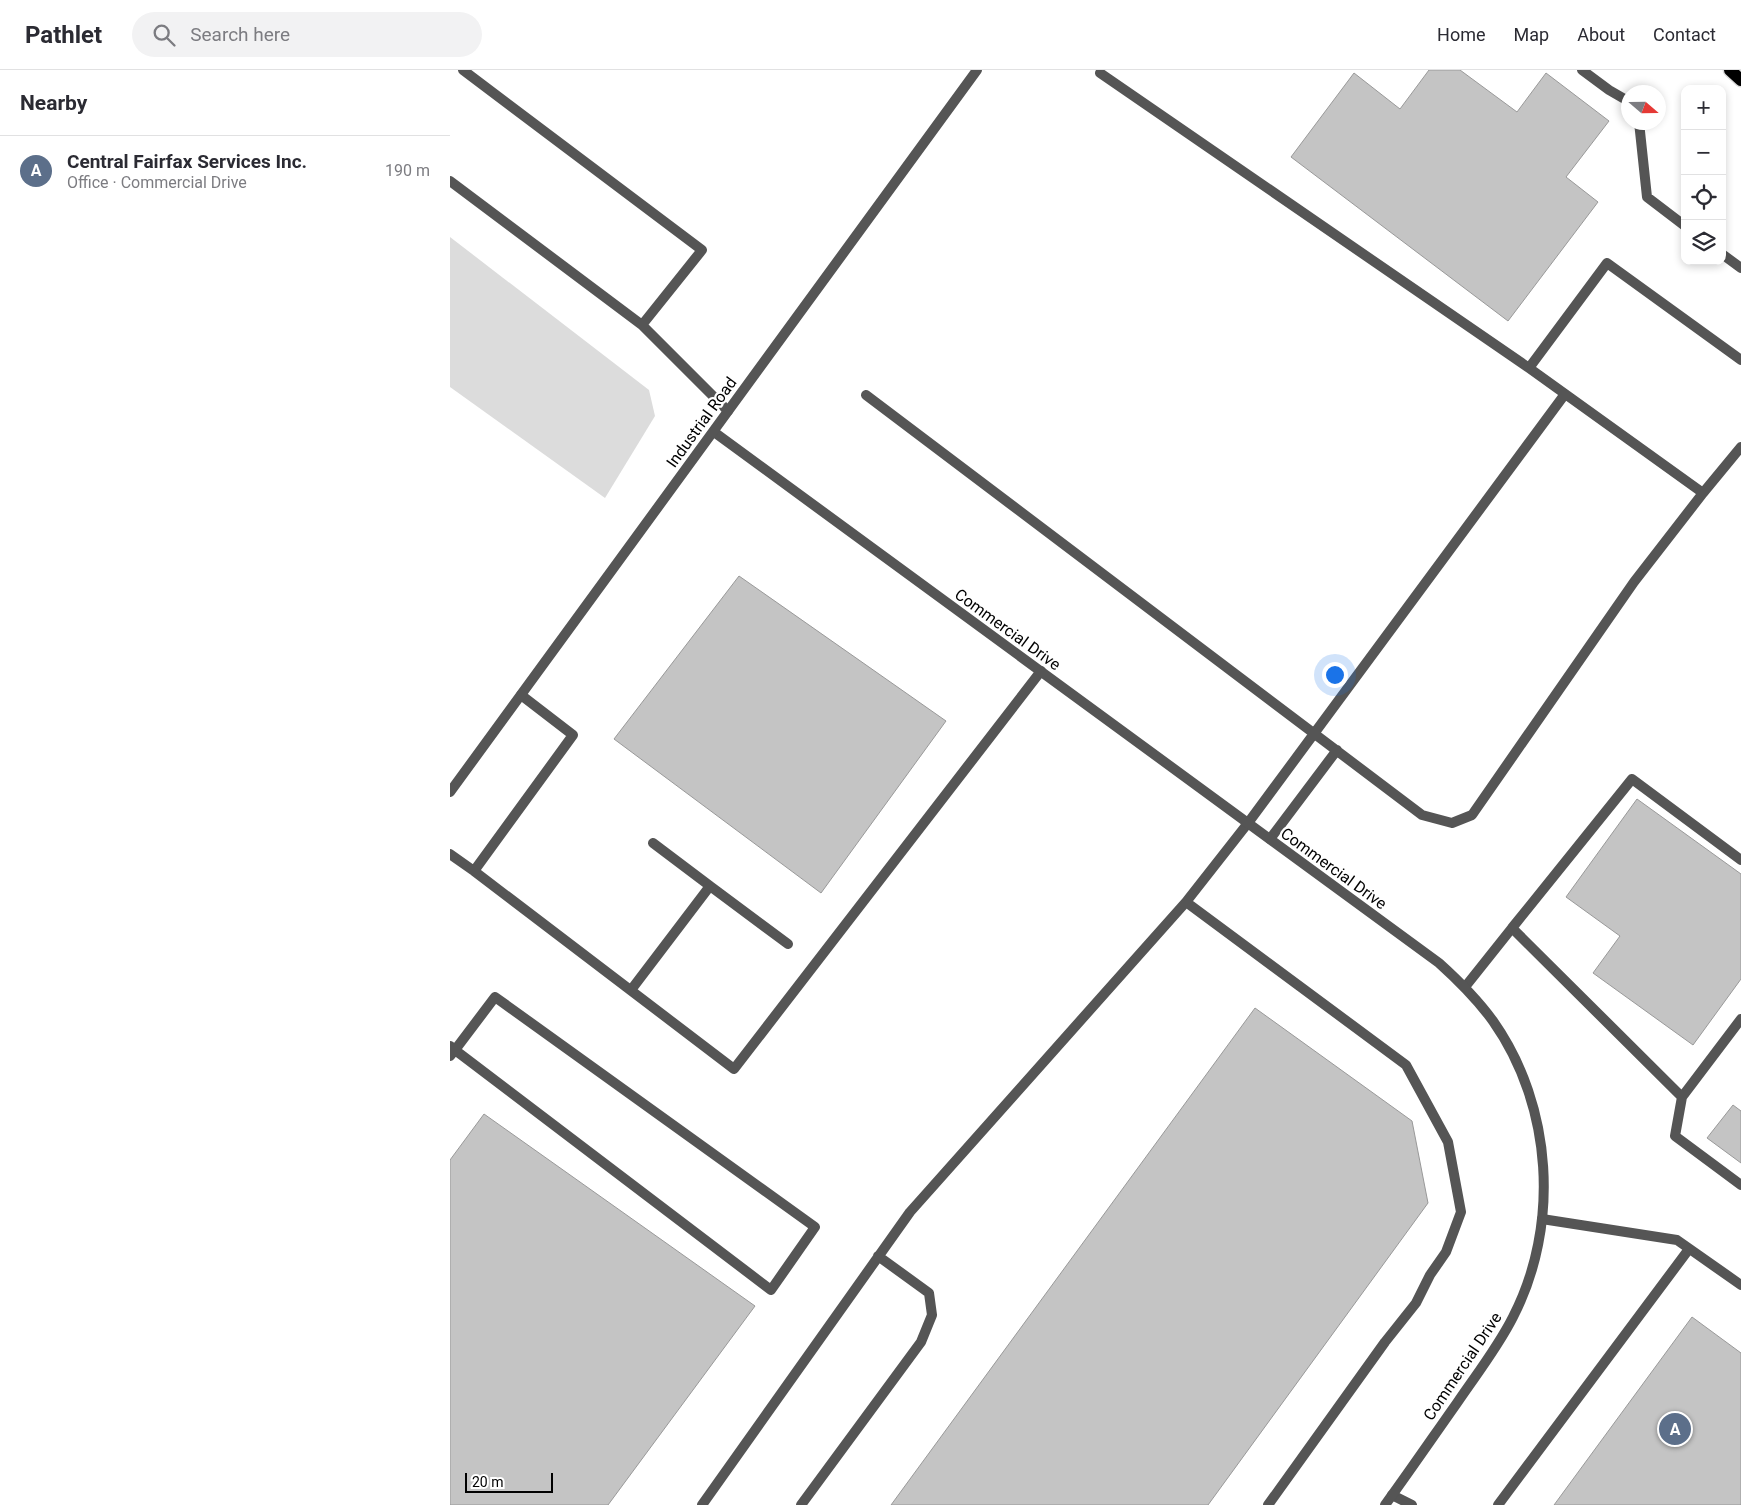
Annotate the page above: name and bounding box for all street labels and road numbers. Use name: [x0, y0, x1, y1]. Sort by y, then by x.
street label: Industrial Road: [662, 373, 741, 471]
street label: Commercial Drive: [951, 585, 1064, 674]
street label: Commercial Drive: [1277, 824, 1390, 913]
street label: Commercial Drive: [1419, 1309, 1506, 1424]

